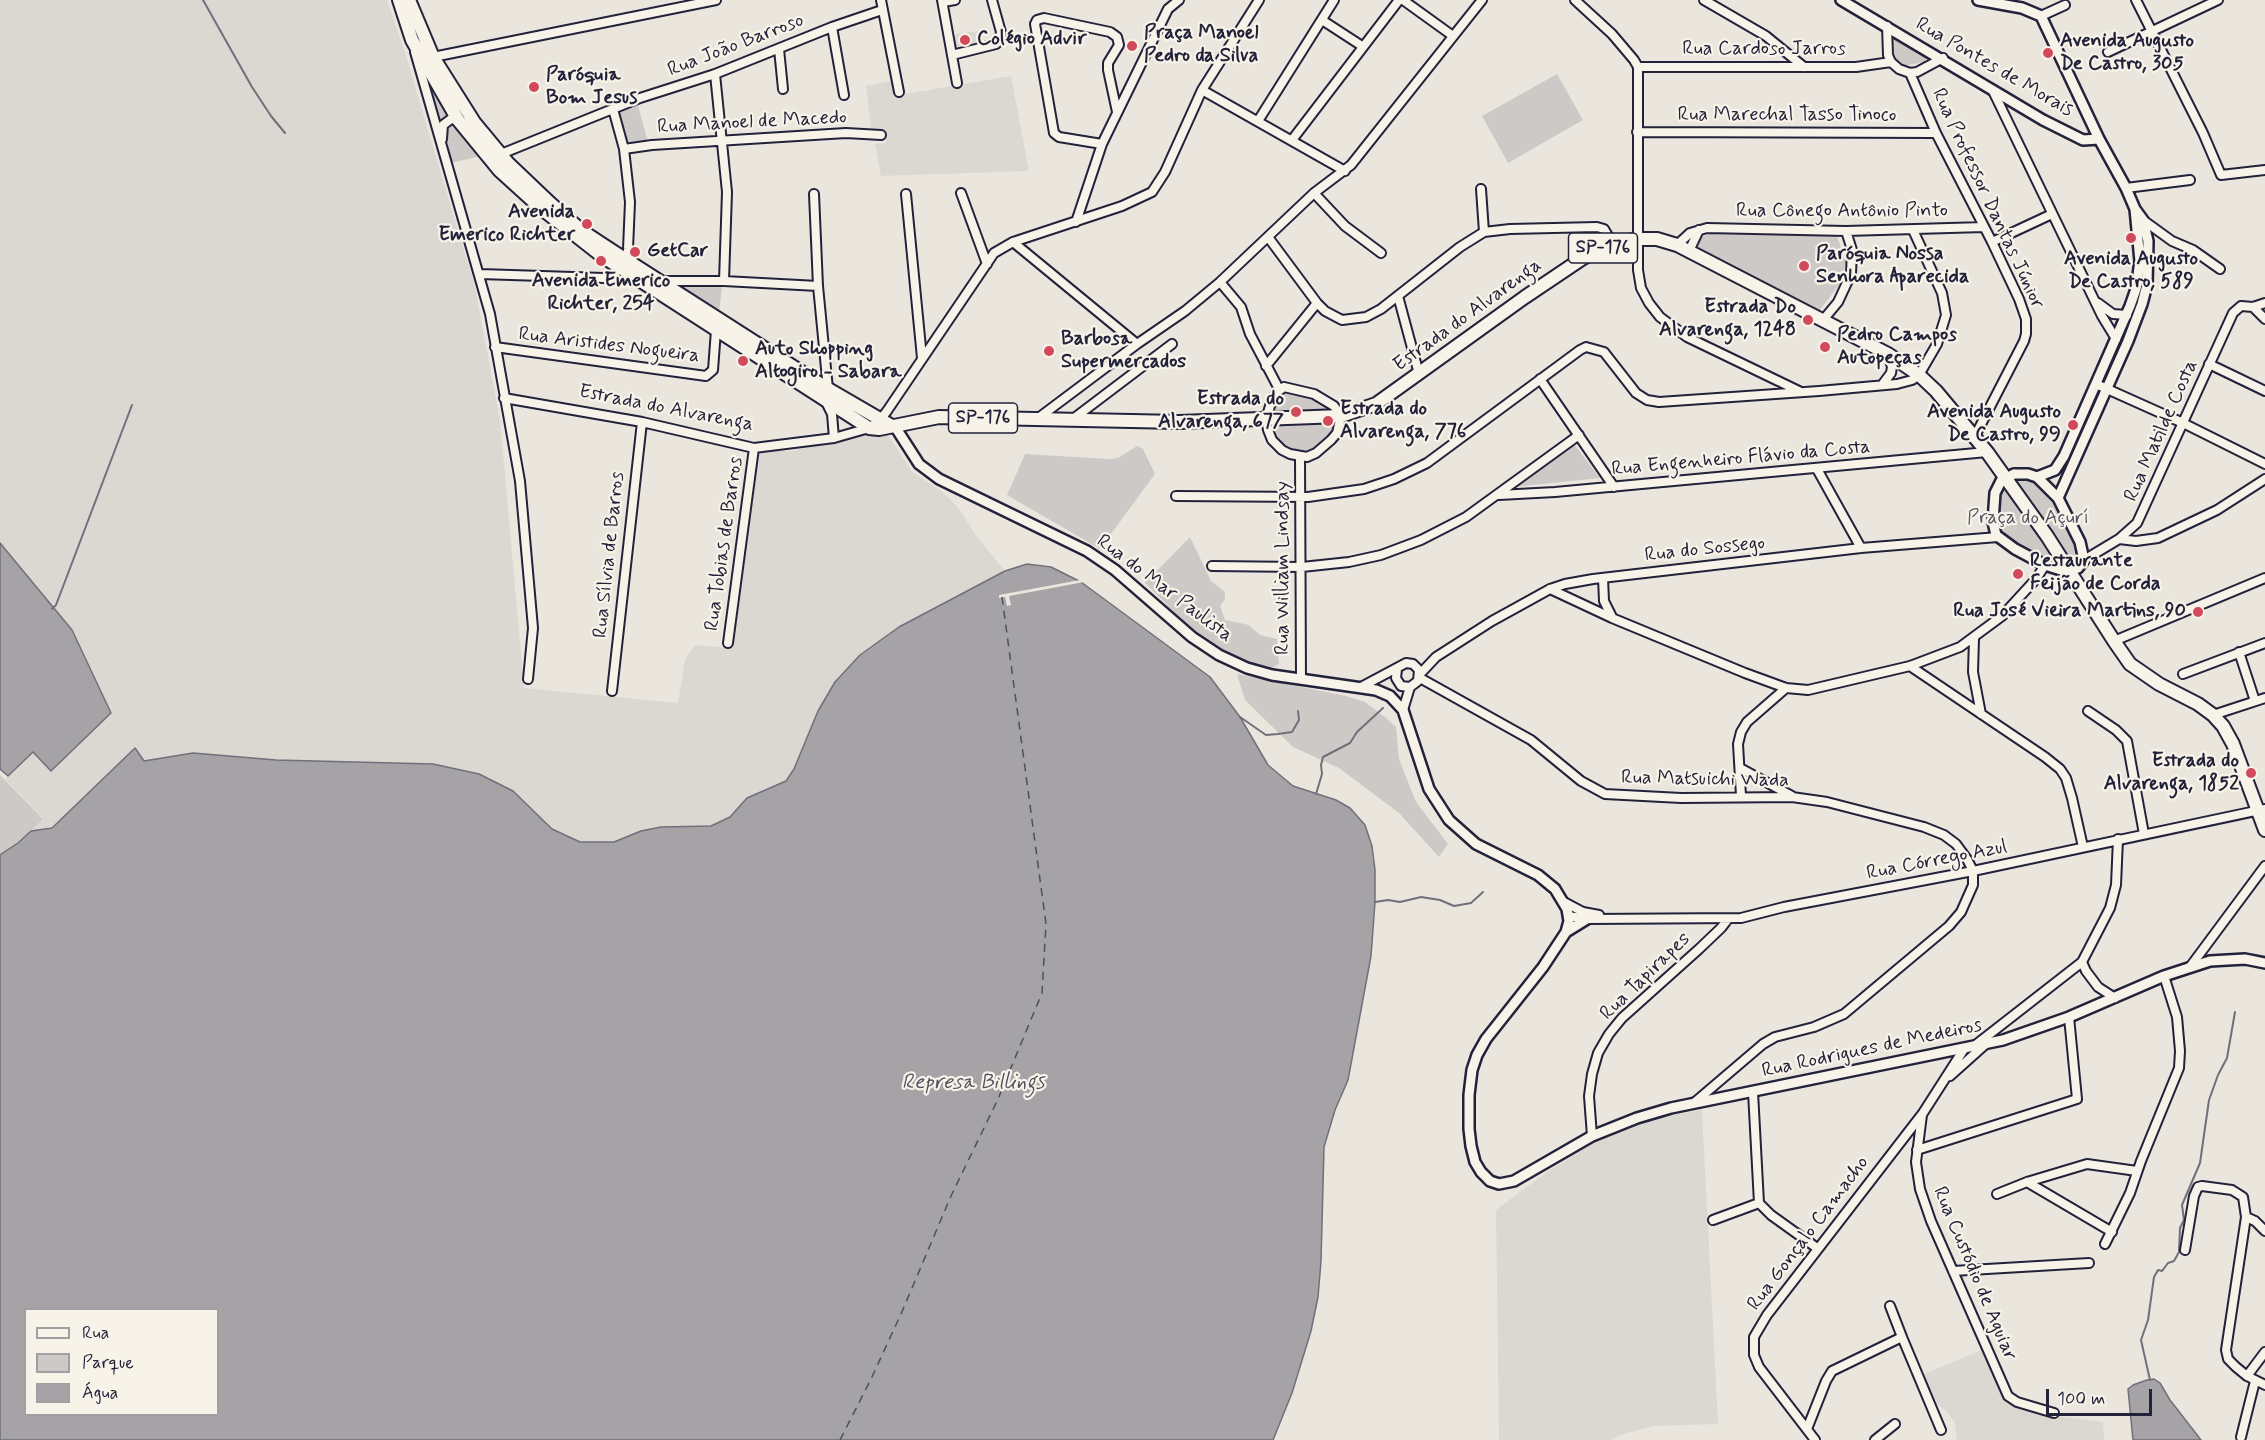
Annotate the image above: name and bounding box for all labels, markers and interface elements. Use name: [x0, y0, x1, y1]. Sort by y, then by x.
street label: Rua João Barroso: [665, 9, 807, 83]
street label: Rua Pontes de Morais: [1911, 13, 2077, 123]
place label: Praça Manoel Pedro da Silva: [1144, 22, 1258, 69]
place label: Colégio Advir: [977, 28, 1087, 52]
place label: Avenida Augusto De Castro, 305: [2060, 30, 2194, 77]
marker: Colégio Advir: [958, 33, 972, 47]
street label: Rua Cardoso Jarros: [1682, 38, 1846, 62]
marker: Praça Manoel Pedro da Silva: [1125, 39, 1139, 53]
marker: Avenida Augusto De Castro, 305: [2041, 46, 2055, 60]
place label: Paróquia Bom Jesus: [546, 64, 637, 111]
marker: Paróquia Bom Jesus: [527, 80, 541, 94]
street label: Rua Professor Dantas Júnior: [1925, 85, 2049, 313]
street label: Rua Marechal Tasso Tinoco: [1678, 104, 1896, 128]
street label: Rua Manoel de Macedo: [657, 106, 847, 140]
street label: Rua Cônego Antônio Pinto: [1736, 200, 1948, 224]
place label: Avenida Emerico Richter: [438, 201, 575, 248]
marker: Avenida Emerico Richter: [580, 217, 594, 231]
marker: Avenida Augusto De Castro, 589: [2124, 231, 2138, 245]
road number: SP-176: [1568, 233, 1638, 263]
place label: GetCar: [647, 240, 708, 264]
place label: Paróquia Nossa Senhora Aparecida: [1816, 243, 1969, 290]
marker: GetCar: [628, 245, 642, 259]
place label: Avenida Augusto De Castro, 589: [2064, 248, 2198, 295]
marker: Avenida Emerico Richter, 254: [594, 254, 608, 268]
street label: Estrada do Alvarenga: [1389, 254, 1547, 378]
marker: Paróquia Nossa Senhora Aparecida: [1797, 259, 1811, 273]
place label: Avenida Emerico Richter, 254: [532, 270, 670, 317]
place label: Estrada Do Alvarenga, 1248: [1659, 296, 1796, 343]
marker: Estrada Do Alvarenga, 1248: [1801, 313, 1815, 327]
street label: Rua Aristides Nogueira: [517, 323, 701, 369]
place label: Pedro Campos Autopeças: [1837, 324, 1957, 371]
place label: Barbosa Supermercados: [1061, 328, 1186, 375]
place label: Auto Shopping Altogiro - Sabara: [755, 338, 901, 385]
marker: Pedro Campos Autopeças: [1818, 340, 1832, 354]
marker: Barbosa Supermercados: [1042, 344, 1056, 358]
marker: Auto Shopping Altogiro - Sabara: [736, 354, 750, 368]
street label: Rua Matilde Costa: [2120, 356, 2204, 506]
street label: Estrada do Alvarenga: [577, 380, 755, 438]
place label: Estrada do Alvarenga, 677: [1158, 388, 1284, 435]
place label: Estrada do Alvarenga, 776: [1340, 398, 1466, 445]
place label: Avenida Augusto De Castro, 99: [1927, 401, 2061, 448]
road number: SP-176: [948, 403, 1018, 433]
marker: Estrada do Alvarenga, 677: [1289, 405, 1303, 419]
marker: Estrada do Alvarenga, 776: [1321, 414, 1335, 428]
marker: Avenida Augusto De Castro, 99: [2066, 418, 2080, 432]
street label: Rua Engenheiro Flávio da Costa: [1611, 436, 1871, 482]
street label: Rua Tobias de Barros: [701, 455, 749, 633]
street label: Rua Sílvia de Barros: [589, 471, 631, 639]
street label: Rua William Lindsay: [1272, 481, 1296, 655]
park label: Praça do Açurí: [1967, 507, 2089, 531]
street label: Rua do Mar Paulista: [1091, 530, 1237, 648]
street label: Rua do Sossego: [1644, 532, 1766, 568]
place label: Restaurante Feijão de Corda: [2030, 550, 2161, 597]
marker: Restaurante Feijão de Corda: [2011, 567, 2025, 581]
place label: Rua José Vieira Martins, 90: [1953, 600, 2186, 624]
marker: Rua José Vieira Martins, 90: [2191, 605, 2205, 619]
place label: Estrada do Alvarenga, 1852: [2104, 750, 2239, 797]
marker: Estrada do Alvarenga, 1852: [2244, 766, 2258, 780]
street label: Rua Matsuichi Wada: [1621, 767, 1789, 793]
street label: Rua Córrego Azul: [1865, 836, 2009, 886]
street label: Rua Tapirapes: [1596, 928, 1696, 1026]
street label: Rua Rodrigues de Medeiros: [1760, 1014, 1984, 1084]
water label: Represa Billings: [902, 1071, 1044, 1097]
street label: Rua Gonçalo Camacho: [1743, 1152, 1875, 1316]
street label: Rua Custódio de Aguiar: [1926, 1183, 2022, 1365]
legend: [24, 1308, 219, 1416]
text: Rua: [82, 1321, 109, 1345]
text: Parque: [82, 1351, 134, 1375]
scale bar: [2049, 1377, 2156, 1415]
text: Água: [82, 1381, 118, 1405]
text: 100 m: [2057, 1387, 2105, 1411]

